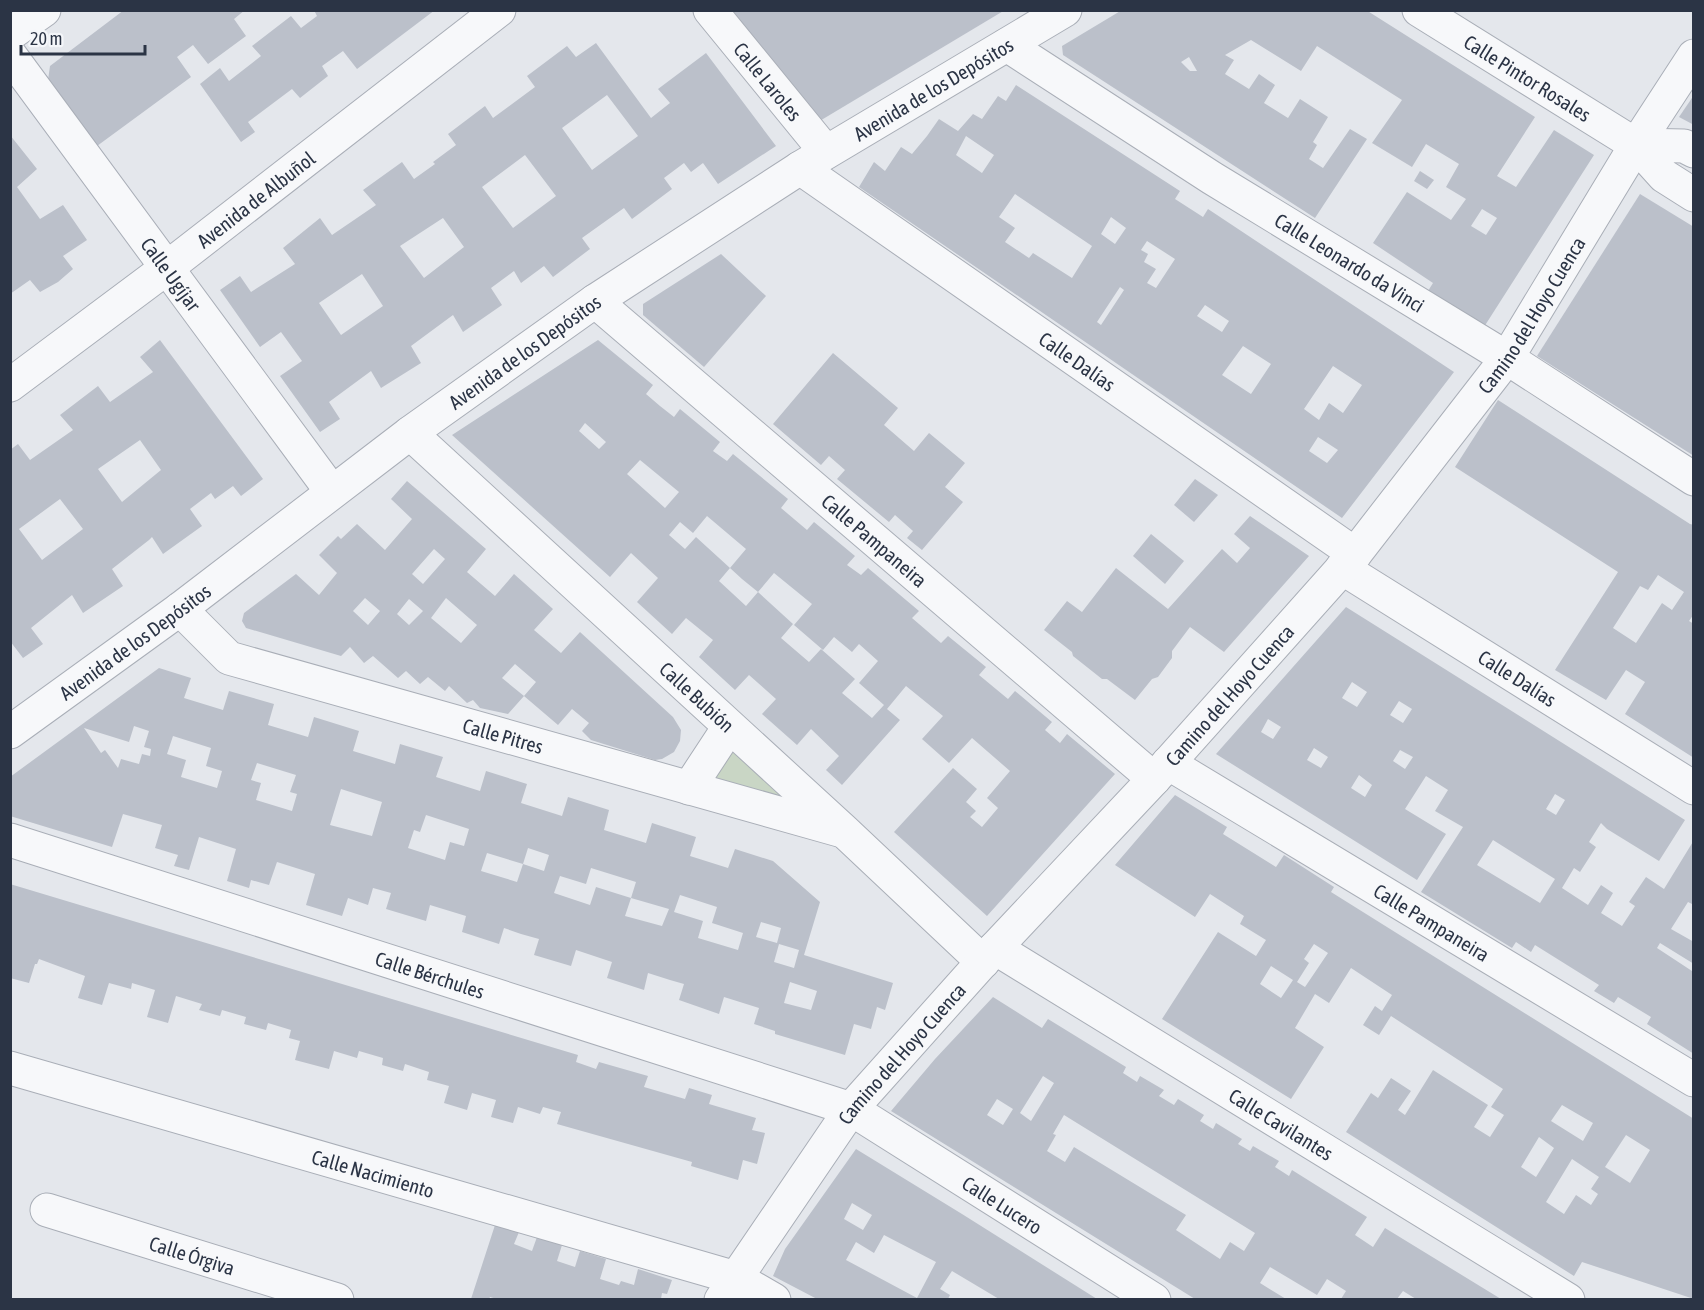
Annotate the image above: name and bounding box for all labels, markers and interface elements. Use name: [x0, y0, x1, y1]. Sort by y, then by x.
scale bar: [21, 18, 146, 56]
text: 20 m: [30, 28, 62, 49]
street label: Calle Pintor Rosales: [1460, 30, 1595, 126]
street label: Avenida de los Depósitos: [849, 32, 1017, 145]
street label: Calle Laroles: [729, 37, 807, 125]
street label: Avenida de Albuñol: [192, 146, 320, 252]
street label: Calle Leonardo da Vinci: [1271, 208, 1429, 317]
street label: Calle Ugíjar: [137, 233, 207, 316]
street label: Camino del Hoyo Cuenca: [1473, 233, 1589, 398]
street label: Avenida de los Depósitos: [444, 289, 605, 413]
street label: Calle Dalías: [1035, 327, 1120, 395]
street label: Calle Pampaneira: [818, 489, 932, 591]
street label: Avenida de los Depósitos: [55, 579, 215, 704]
street label: Camino del Hoyo Cuenca: [1160, 620, 1298, 770]
street label: Calle Dalías: [1474, 645, 1561, 711]
street label: Calle Bubión: [655, 657, 739, 736]
street label: Calle Pitres: [460, 713, 546, 758]
street label: Calle Pampaneira: [1370, 878, 1494, 966]
street label: Calle Bérchules: [373, 946, 487, 1003]
street label: Camino del Hoyo Cuenca: [833, 978, 970, 1128]
street label: Calle Cavilantes: [1225, 1083, 1337, 1165]
street label: Calle Nacimiento: [309, 1144, 437, 1202]
street label: Calle Lucero: [958, 1171, 1047, 1238]
street label: Calle Órgiva: [147, 1231, 238, 1279]

